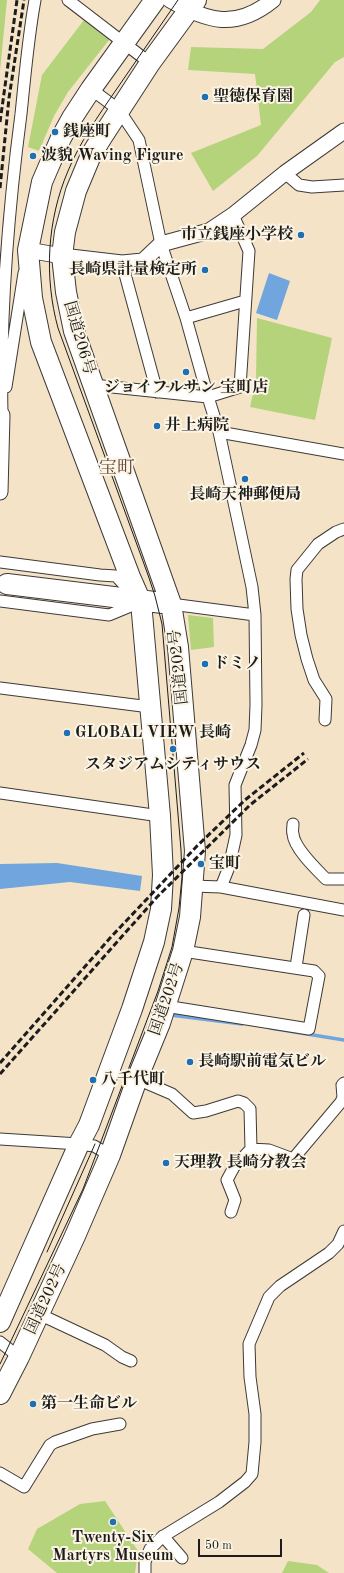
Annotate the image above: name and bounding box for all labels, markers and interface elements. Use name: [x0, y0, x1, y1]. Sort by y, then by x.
place label: 聖徳保育園: [213, 87, 293, 107]
marker: 聖徳保育園: [200, 92, 210, 102]
place label: 銭座町: [63, 122, 111, 142]
marker: 銭座町: [50, 127, 60, 137]
place label: 波貌 Waving Figure: [41, 146, 184, 166]
marker: 波貌 Waving Figure: [28, 151, 38, 161]
place label: 市立銭座小学校: [181, 225, 293, 245]
marker: 市立銭座小学校: [296, 230, 306, 240]
place label: 長崎県計量検定所: [69, 260, 197, 280]
marker: 長崎県計量検定所: [200, 265, 210, 275]
street label: 国道206号: [59, 299, 99, 377]
marker: ジョイフルサン 宝町店: [181, 367, 191, 377]
place label: ジョイフルサン 宝町店: [104, 378, 268, 398]
place label: 井上病院: [165, 416, 229, 436]
marker: 井上病院: [152, 421, 162, 431]
district label: 宝町: [99, 457, 135, 479]
marker: 長崎天神郵便局: [240, 474, 250, 484]
place label: 長崎天神郵便局: [189, 485, 301, 505]
street label: 国道202号: [165, 628, 193, 706]
place label: ドミノ: [213, 654, 261, 674]
marker: ドミノ: [200, 659, 210, 669]
place label: GLOBAL VIEW 長崎: [75, 723, 231, 743]
marker: GLOBAL VIEW 長崎: [62, 728, 72, 738]
marker: スタジアムシティサウス: [168, 744, 178, 754]
place label: スタジアムシティサウス: [85, 755, 261, 775]
place label: 宝町: [209, 854, 241, 874]
marker: 宝町: [196, 859, 206, 869]
street label: 国道202号: [146, 960, 188, 1038]
place label: 長崎駅前電気ビル: [198, 1052, 326, 1072]
marker: 長崎駅前電気ビル: [185, 1057, 195, 1067]
place label: 八千代町: [101, 1070, 165, 1090]
marker: 八千代町: [88, 1075, 98, 1085]
place label: 天理教 長崎分教会: [174, 1153, 306, 1173]
marker: 天理教 長崎分教会: [161, 1158, 171, 1168]
street label: 国道202号: [21, 1261, 71, 1337]
place label: 第一生命ビル: [41, 1394, 137, 1414]
marker: 第一生命ビル: [28, 1399, 38, 1409]
marker: Twenty-Six Martyrs Museum: [108, 1517, 118, 1527]
place label: Twenty-Six Martyrs Museum: [53, 1528, 173, 1566]
scale bar: [200, 1531, 284, 1557]
text: 50 m: [205, 1540, 232, 1552]

